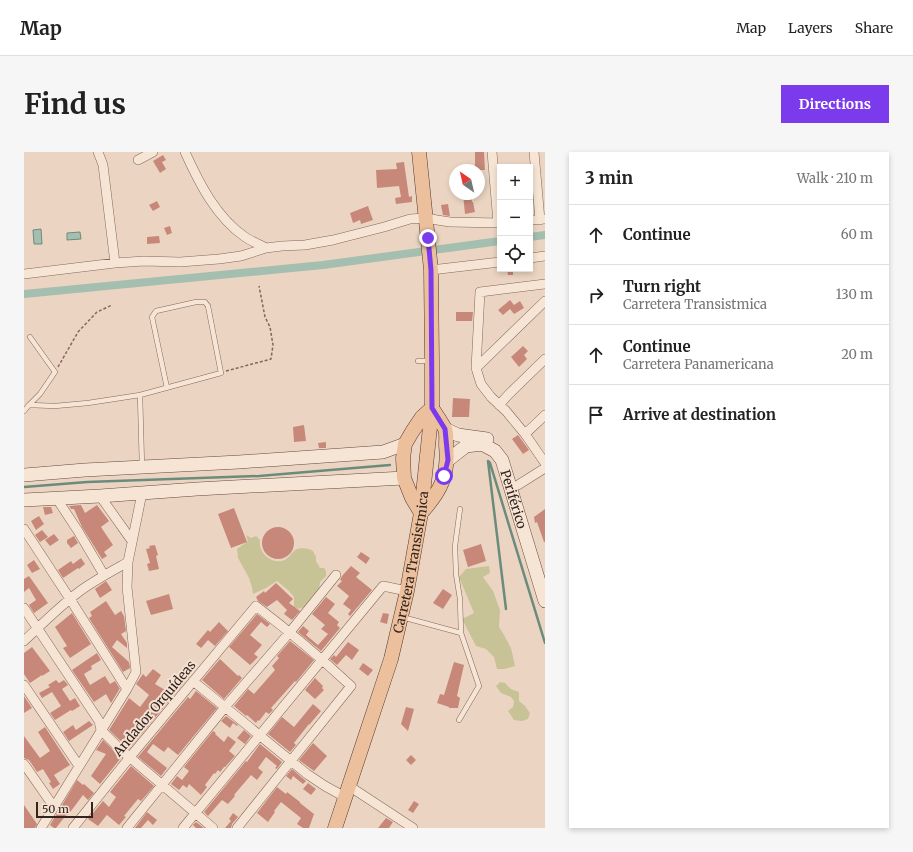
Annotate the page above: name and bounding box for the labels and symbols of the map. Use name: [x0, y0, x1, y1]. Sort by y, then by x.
north arrow: [449, 164, 485, 200]
route end: [419, 229, 437, 247]
route start: [435, 467, 453, 485]
street label: Periférico: [496, 468, 531, 531]
street label: Carretera Transistmica: [389, 490, 432, 635]
street label: Andador Orquídeas: [109, 657, 199, 761]
scale bar: [36, 800, 93, 819]

